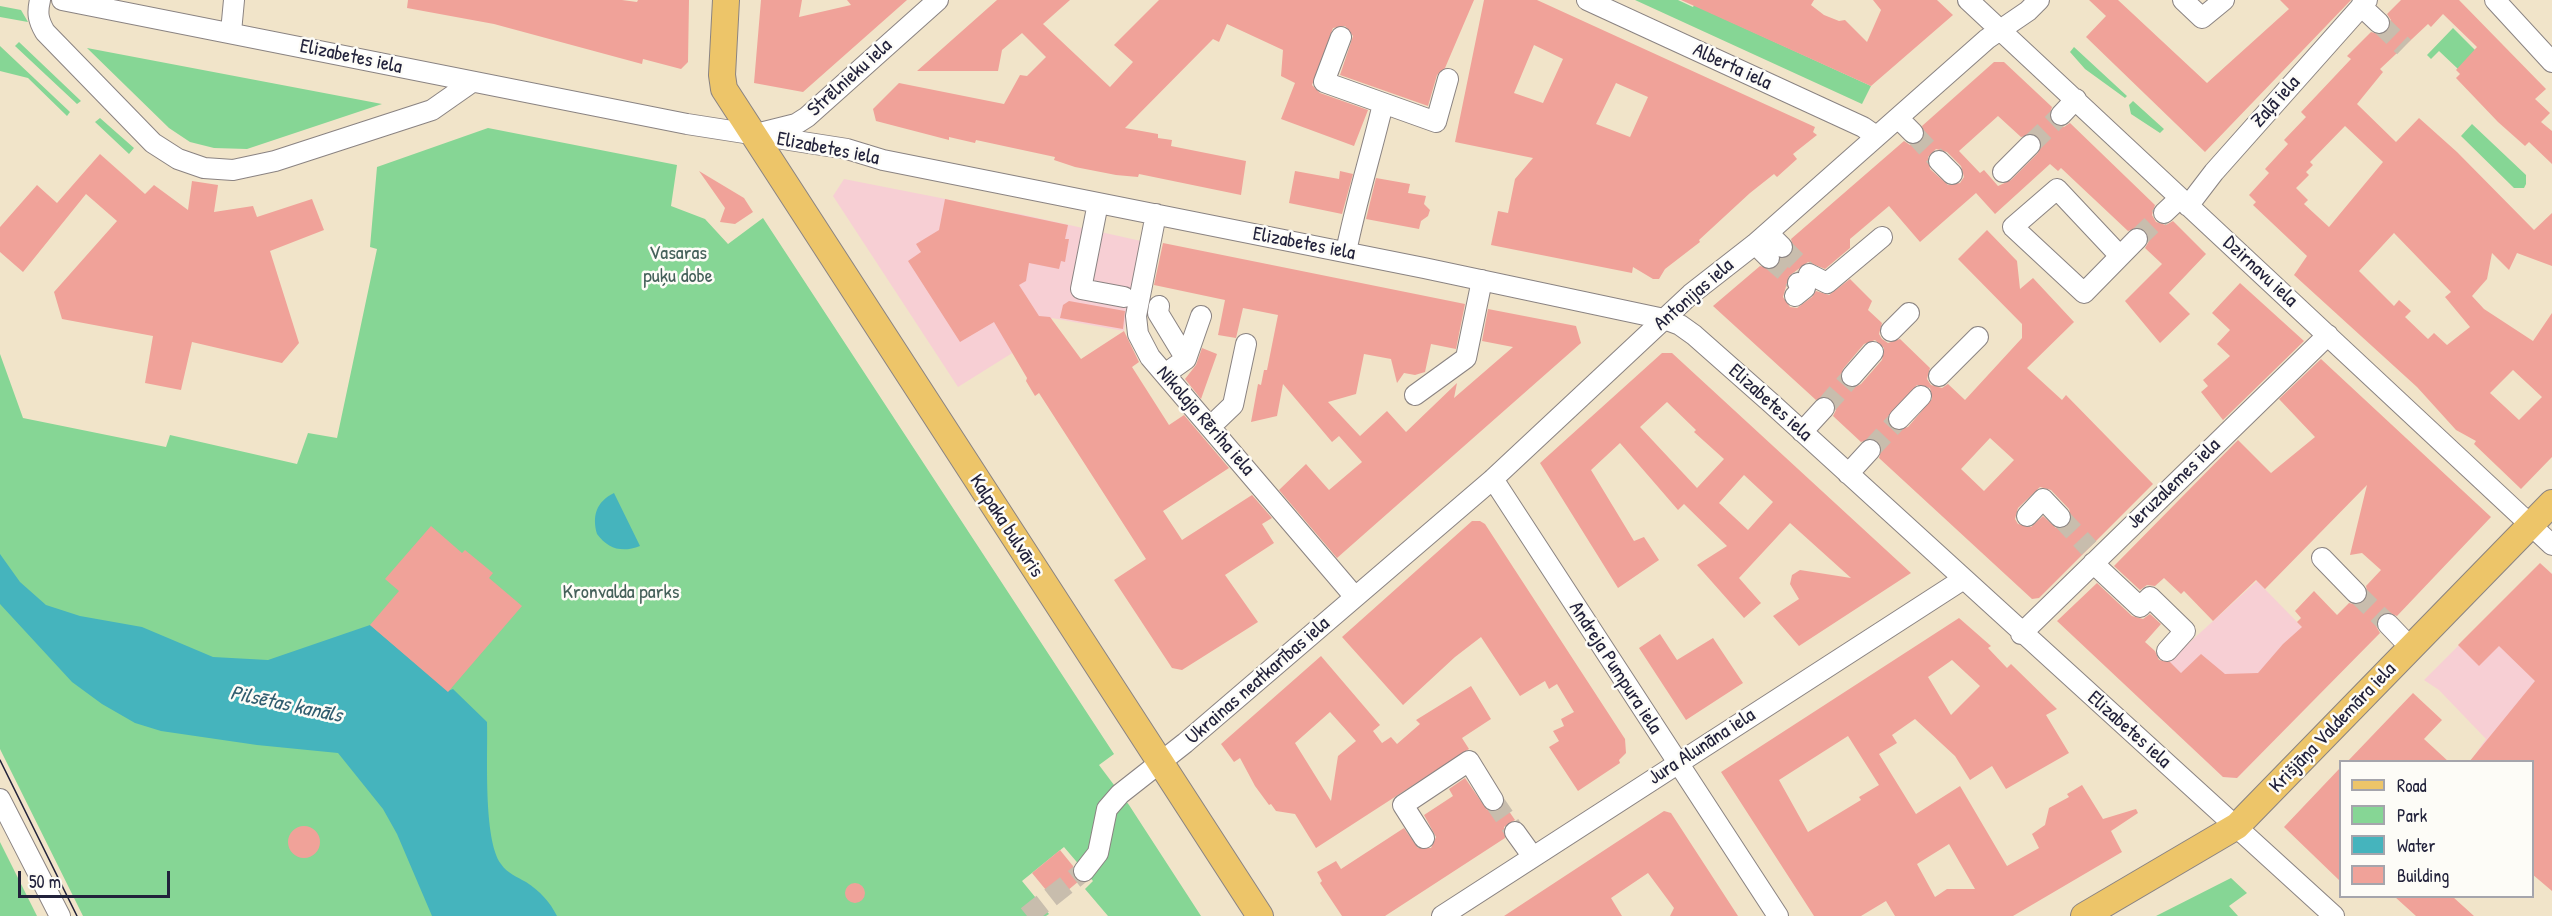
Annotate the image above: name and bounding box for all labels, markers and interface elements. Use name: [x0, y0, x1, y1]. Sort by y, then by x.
street label: Elizabetes iela: [298, 34, 404, 80]
street label: Strēlnieku iela: [803, 34, 897, 122]
street label: Alberta iela: [1689, 38, 1775, 96]
street label: Zaļā iela: [2247, 71, 2305, 133]
street label: Elizabetes iela: [775, 127, 881, 171]
street label: Elizabetes iela: [1251, 222, 1357, 266]
street label: Dzirnavu iela: [2218, 231, 2302, 313]
park label: Vasaras puķu dobe: [643, 242, 713, 289]
street label: Antonijas iela: [1649, 254, 1739, 336]
street label: Elizabetes iela: [1723, 359, 1817, 447]
street label: Nikolaja Rēriha iela: [1151, 361, 1259, 481]
street label: Jeruzalemes iela: [2122, 434, 2226, 534]
street label: Kalpaka bulvāris: [964, 470, 1048, 582]
park label: Kronvalda parks: [563, 581, 679, 605]
street label: Andreja Pumpura iela: [1563, 597, 1667, 739]
street label: Ukrainas neatkarības iela: [1181, 612, 1335, 750]
street label: Krišjāņa Valdemāra iela: [2265, 658, 2401, 798]
water label: Pilsētas kanāls: [228, 681, 344, 729]
street label: Elizabetes iela: [2082, 686, 2176, 774]
street label: Jura Alunāna iela: [1644, 704, 1760, 790]
legend: [2339, 760, 2534, 898]
text: Road: [2397, 773, 2427, 798]
text: Park: [2397, 803, 2427, 828]
text: Water: [2397, 833, 2435, 858]
scale bar: [21, 859, 172, 897]
text: Building: [2397, 863, 2449, 888]
text: 50 m: [29, 869, 61, 894]

